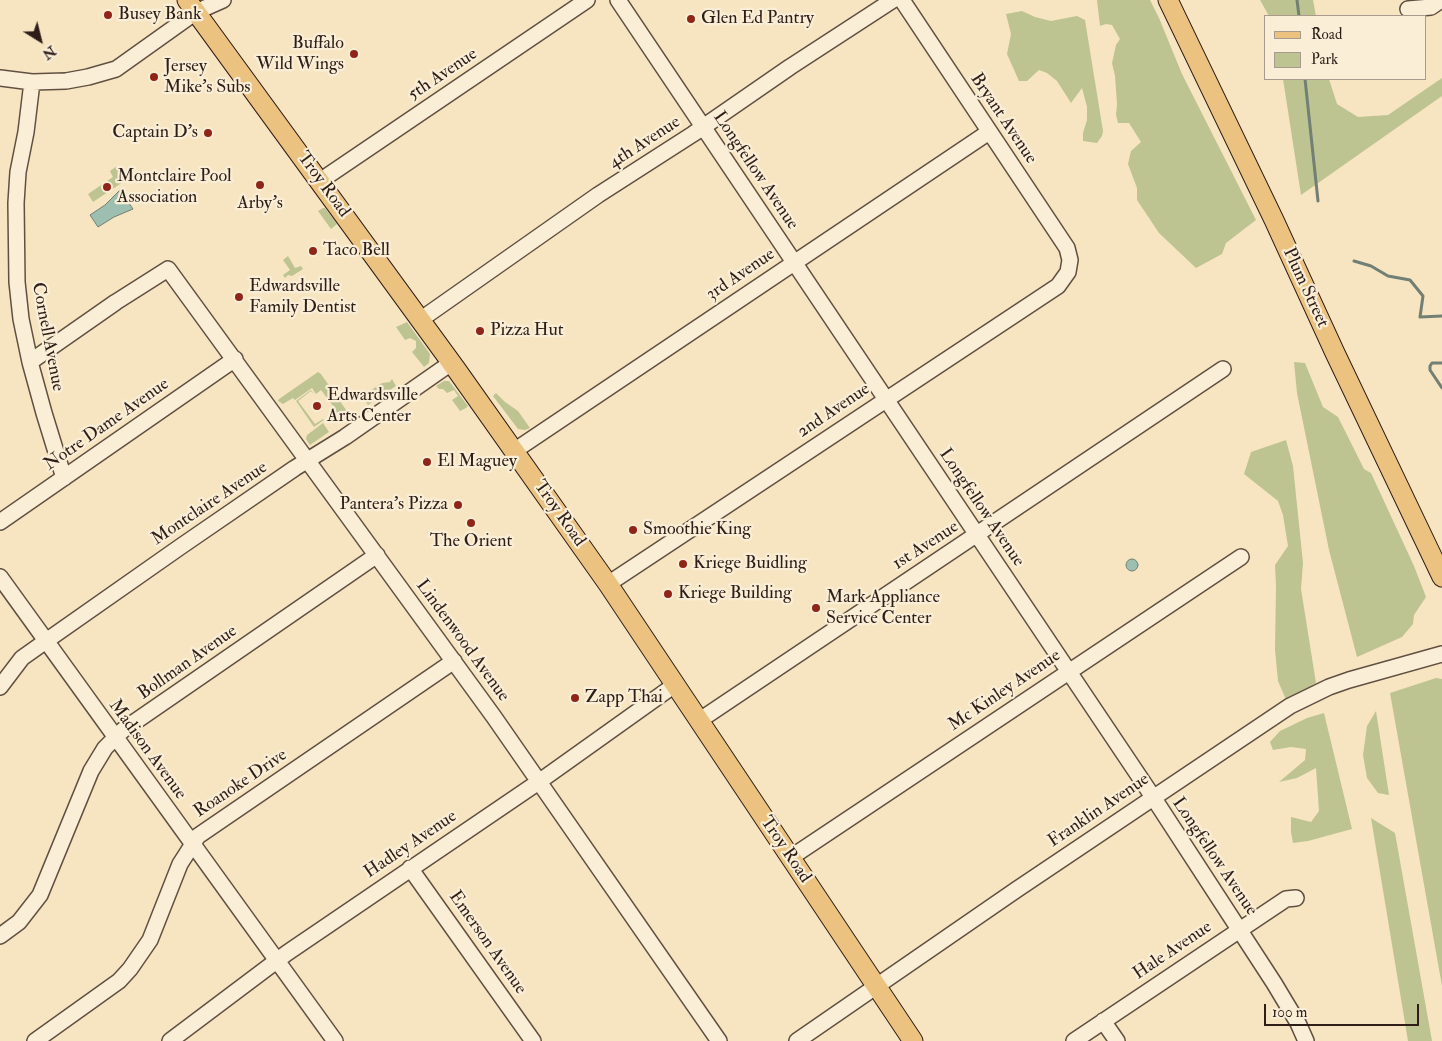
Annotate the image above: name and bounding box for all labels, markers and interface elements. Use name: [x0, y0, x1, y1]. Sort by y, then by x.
place label: Busey Bank: [118, 4, 202, 26]
place label: Glen Ed Pantry: [701, 8, 814, 30]
marker: Busey Bank: [102, 9, 114, 21]
marker: Glen Ed Pantry: [685, 13, 697, 25]
north arrow: [15, 15, 65, 65]
legend: [1264, 15, 1427, 80]
text: Road: [1311, 25, 1342, 44]
place label: Buffalo Wild Wings: [256, 33, 344, 76]
text: N: [39, 42, 59, 63]
street label: 5th Avenue: [404, 44, 482, 106]
marker: Buffalo Wild Wings: [348, 48, 360, 60]
text: Park: [1311, 50, 1338, 69]
place label: Jersey Mike's Subs: [164, 56, 251, 98]
street label: Bryant Avenue: [965, 70, 1041, 168]
marker: Jersey Mike's Subs: [148, 71, 160, 83]
street label: Longfellow Avenue: [707, 108, 803, 234]
street label: 4th Avenue: [605, 112, 685, 174]
place label: Captain D's: [112, 122, 198, 144]
marker: Captain D's: [202, 127, 214, 139]
street label: Troy Road: [292, 148, 354, 222]
place label: Montclaire Pool Association: [117, 166, 232, 208]
marker: Arby's: [254, 179, 266, 191]
marker: Montclaire Pool Association: [101, 181, 113, 193]
place label: Arby's: [237, 193, 283, 215]
place label: Taco Bell: [323, 240, 390, 262]
street label: 3rd Avenue: [703, 244, 779, 306]
marker: Taco Bell: [307, 245, 319, 257]
street label: Plum Street: [1277, 245, 1333, 331]
place label: Edwardsville Family Dentist: [249, 276, 356, 318]
street label: Cornell Avenue: [26, 281, 68, 393]
marker: Edwardsville Family Dentist: [233, 291, 245, 303]
place label: Pizza Hut: [490, 320, 564, 342]
marker: Pizza Hut: [474, 325, 486, 337]
street label: Notre Dame Avenue: [40, 374, 174, 476]
street label: 2nd Avenue: [794, 379, 874, 443]
place label: Edwardsville Arts Center: [327, 385, 418, 428]
marker: Edwardsville Arts Center: [311, 400, 323, 412]
street label: Longfellow Avenue: [933, 445, 1029, 571]
place label: El Maguey: [437, 451, 517, 473]
marker: El Maguey: [421, 456, 433, 468]
street label: Montclaire Avenue: [148, 457, 272, 551]
street label: Troy Road: [528, 477, 590, 551]
place label: Pantera's Pizza: [340, 494, 448, 516]
marker: Pantera's Pizza: [452, 499, 464, 511]
marker: The Orient: [465, 517, 477, 529]
street label: 1st Avenue: [889, 517, 963, 575]
place label: Smoothie King: [643, 519, 751, 541]
marker: Smoothie King: [627, 524, 639, 536]
place label: The Orient: [430, 531, 512, 553]
place label: Kriege Buidling: [693, 553, 807, 575]
marker: Kriege Buidling: [677, 558, 689, 570]
street label: Lindenwood Avenue: [410, 576, 514, 706]
place label: Kriege Building: [678, 583, 792, 605]
place label: Mark Appliance Service Center: [826, 587, 940, 630]
marker: Kriege Building: [662, 588, 674, 600]
marker: Mark Appliance Service Center: [810, 602, 822, 614]
street label: Bollman Avenue: [134, 621, 242, 705]
street label: Mc Kinley Avenue: [945, 646, 1065, 736]
place label: Zapp Thai: [585, 687, 663, 709]
marker: Zapp Thai: [569, 692, 581, 704]
street label: Madison Avenue: [103, 696, 191, 804]
street label: Roanoke Drive: [190, 745, 292, 823]
street label: Franklin Avenue: [1044, 769, 1154, 853]
street label: Longfellow Avenue: [1166, 794, 1262, 920]
street label: Hadley Avenue: [361, 806, 461, 884]
street label: Troy Road: [755, 812, 815, 888]
street label: Emerson Avenue: [443, 887, 531, 999]
street label: Hale Avenue: [1130, 917, 1216, 985]
scale bar: [1267, 994, 1422, 1026]
text: 100 m: [1272, 1003, 1307, 1022]

